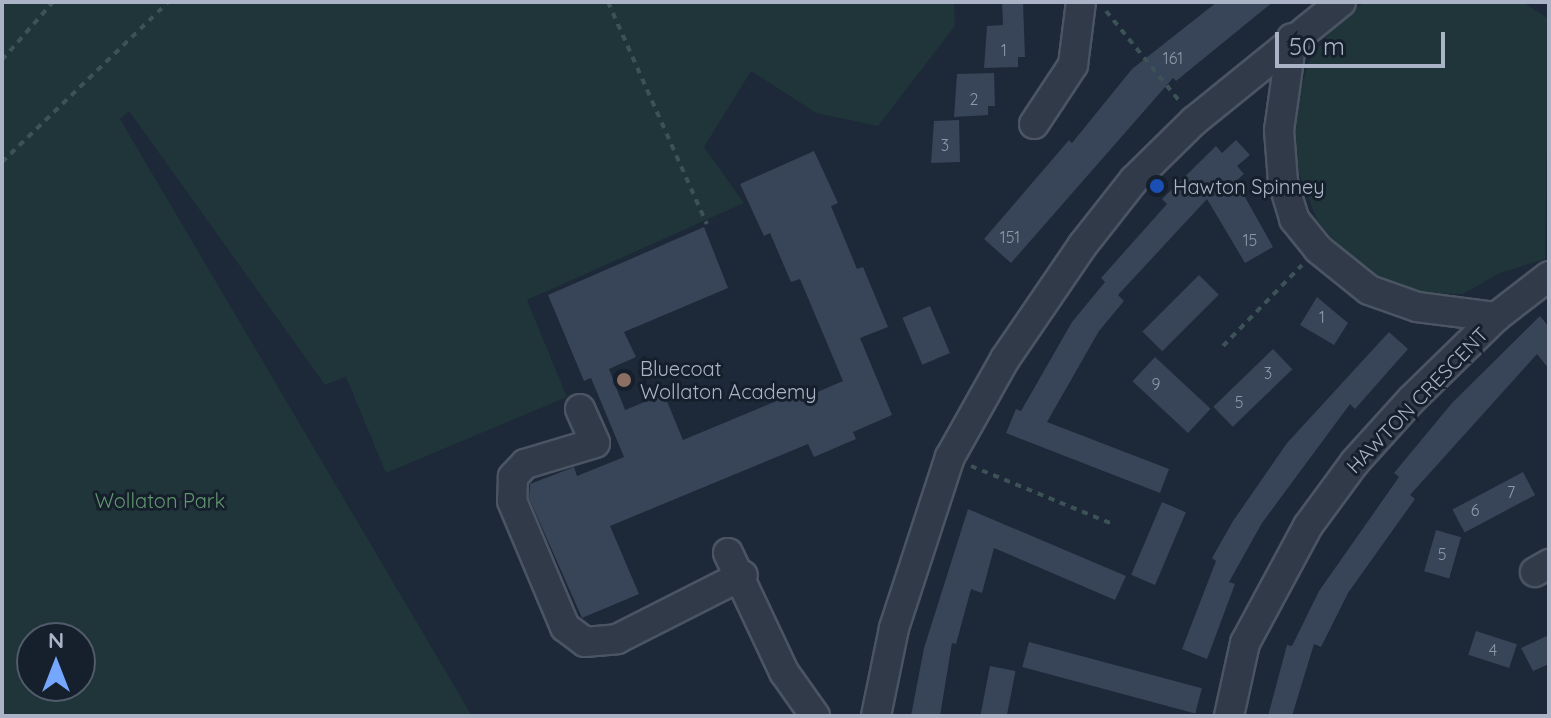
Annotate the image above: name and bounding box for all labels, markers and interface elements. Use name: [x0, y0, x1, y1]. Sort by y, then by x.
scale bar: [1279, 16, 1449, 66]
text: 50 m: [1289, 31, 1345, 61]
house number: 1: [1001, 40, 1007, 60]
house number: 161: [1163, 48, 1183, 68]
house number: 2: [970, 89, 978, 109]
house number: 3: [941, 135, 949, 155]
place label: Hawton Spinney: [1173, 174, 1325, 198]
marker: Hawton Spinney: [1148, 177, 1166, 195]
house number: 151: [1000, 227, 1020, 247]
house number: 15: [1243, 230, 1257, 250]
house number: 1: [1319, 307, 1325, 327]
street label: HAWTON CRESCENT: [1341, 322, 1493, 478]
place label: Bluecoat Wollaton Academy: [640, 356, 817, 403]
house number: 3: [1264, 363, 1272, 383]
marker: Bluecoat Wollaton Academy: [615, 371, 633, 389]
house number: 9: [1152, 374, 1160, 394]
house number: 5: [1235, 392, 1243, 412]
house number: 7: [1507, 482, 1515, 502]
park label: Wollaton Park: [95, 488, 225, 512]
house number: 6: [1471, 500, 1479, 520]
house number: 5: [1438, 544, 1446, 564]
north arrow: [16, 622, 96, 702]
text: N: [48, 626, 64, 654]
house number: 4: [1489, 640, 1497, 660]

